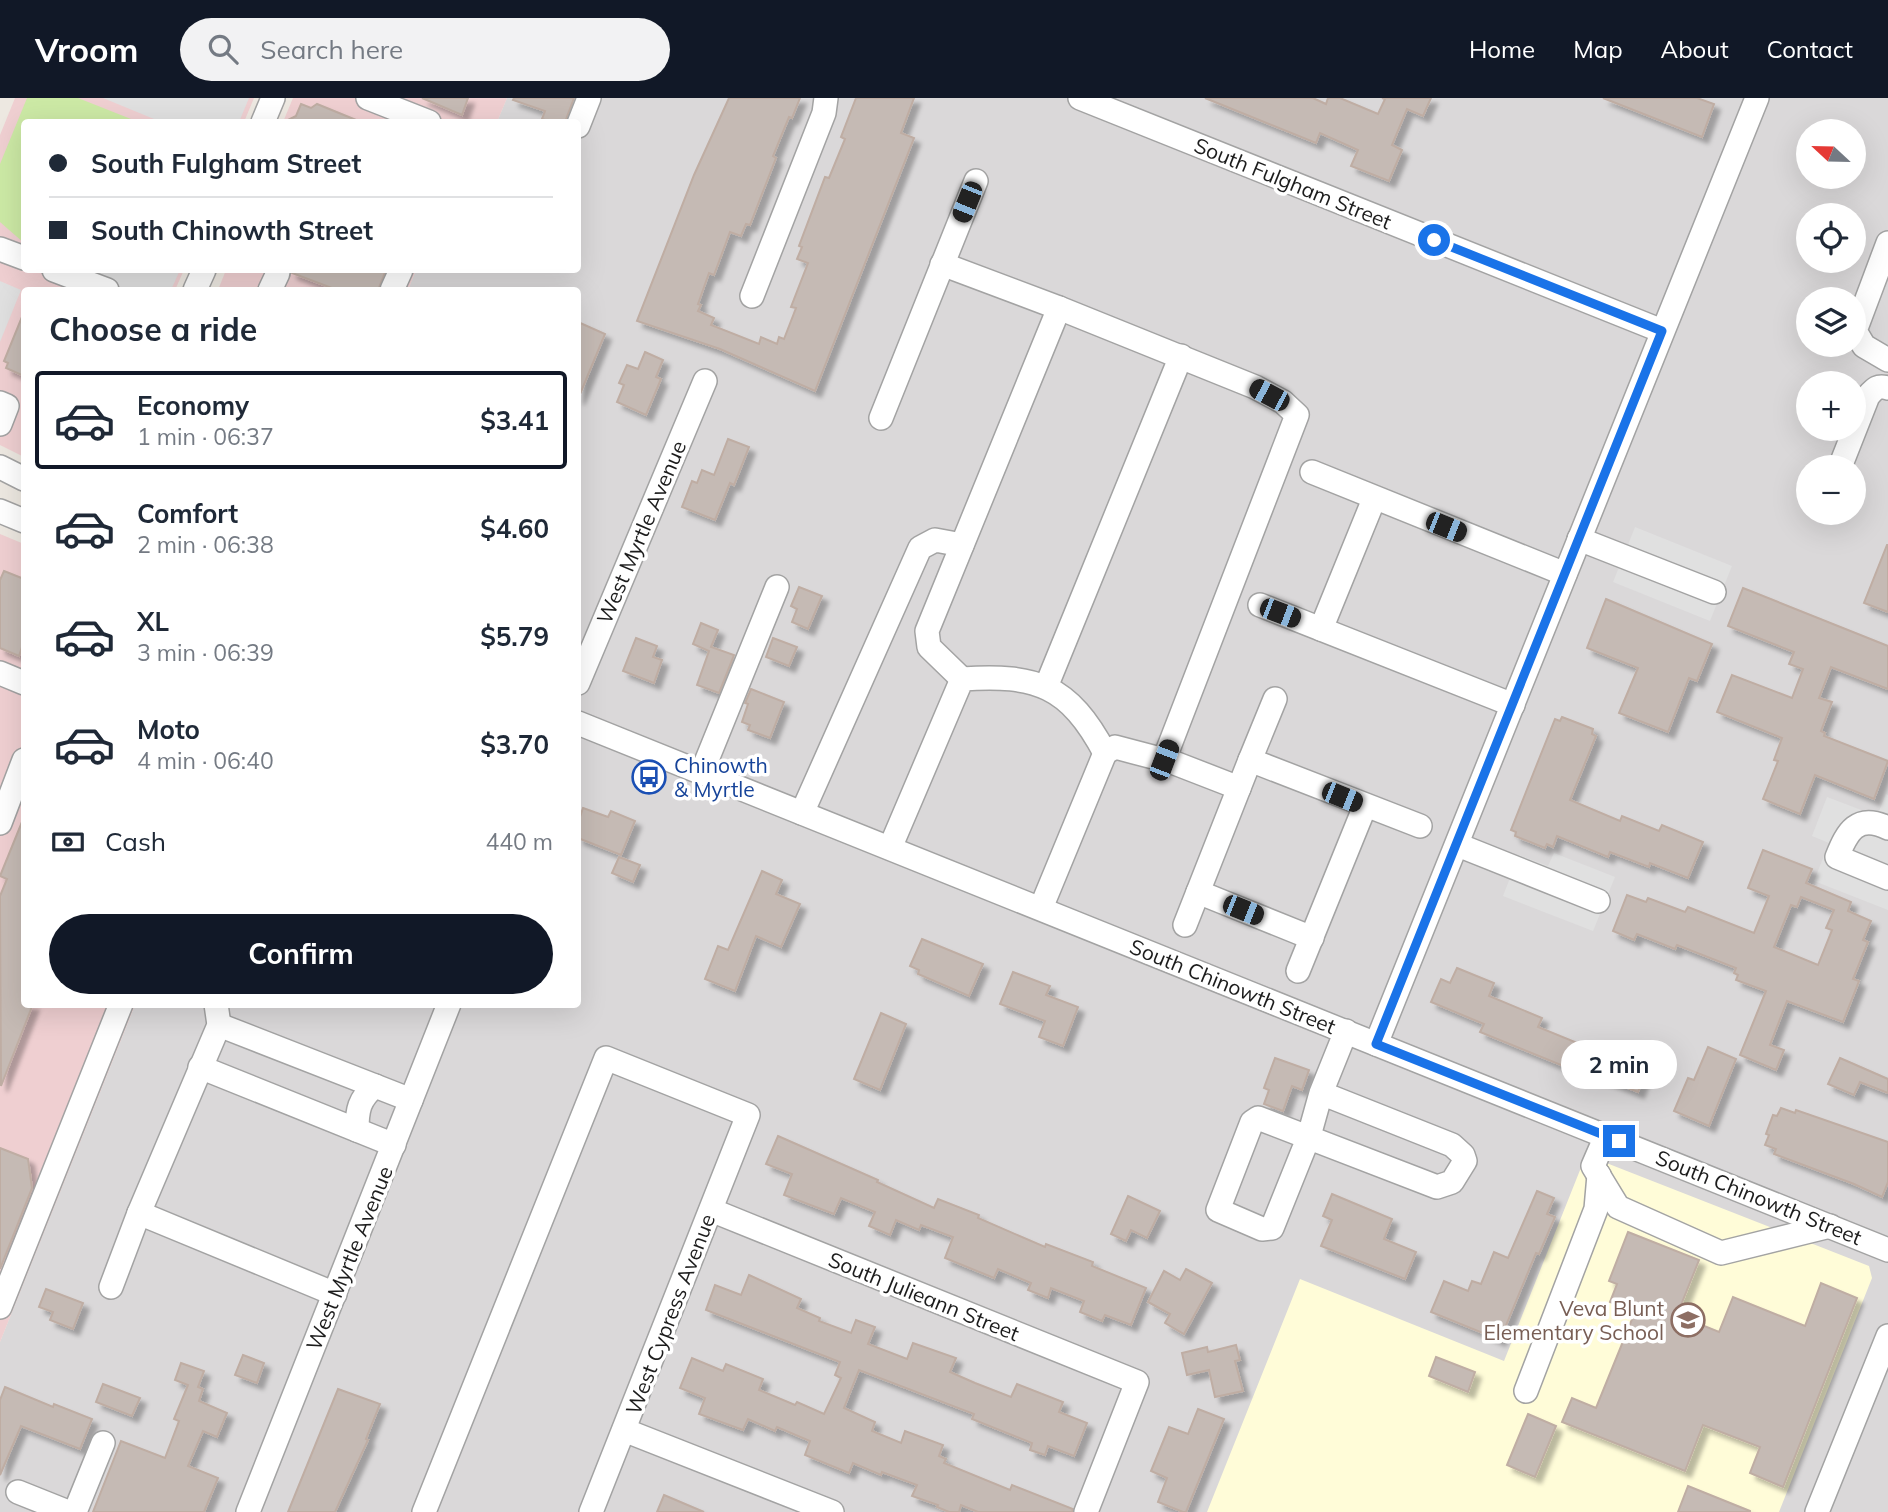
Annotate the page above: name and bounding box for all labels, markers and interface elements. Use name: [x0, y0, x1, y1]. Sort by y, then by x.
search box: [180, 18, 670, 81]
text: Vroom: [35, 29, 138, 70]
icon: search: [204, 30, 242, 68]
text: Search here: [260, 33, 403, 66]
text: Home: [1469, 34, 1535, 64]
text: Map: [1573, 34, 1623, 64]
text: About: [1661, 34, 1729, 64]
text: Contact: [1767, 34, 1853, 64]
north arrow: [1796, 119, 1866, 189]
map controls: [1796, 119, 1866, 525]
street label: South Fulgham Street: [1191, 132, 1395, 234]
text: South Fulgham Street: [91, 147, 361, 180]
car: [950, 179, 985, 225]
button: locate: [1796, 203, 1866, 273]
text: South Chinowth Street: [91, 214, 373, 247]
route start: [1418, 224, 1450, 256]
button: layers: [1796, 287, 1866, 357]
text: Choose a ride: [49, 309, 257, 349]
button: +: [1796, 371, 1866, 441]
car: [1246, 376, 1293, 414]
icon: car: [53, 389, 116, 452]
text: Economy: [137, 389, 249, 422]
text: $3.41: [480, 404, 549, 437]
text: 1 min · 06:37: [137, 422, 274, 451]
street label: West Myrtle Avenue: [591, 437, 691, 627]
button: −: [1796, 455, 1866, 525]
icon: car: [53, 497, 116, 560]
text: Comfort: [137, 497, 238, 530]
car: [1423, 509, 1470, 545]
text: $4.60: [480, 512, 549, 545]
text: 2 min · 06:38: [137, 530, 274, 559]
car: [1257, 596, 1304, 630]
icon: car: [53, 605, 116, 668]
text: XL: [137, 605, 169, 638]
text: $5.79: [480, 620, 549, 653]
text: 3 min · 06:39: [137, 638, 274, 667]
icon: car: [53, 713, 116, 776]
text: Moto: [137, 713, 200, 746]
text: $3.70: [480, 728, 549, 761]
car: [1147, 737, 1182, 783]
text: 4 min · 06:40: [137, 746, 274, 775]
place label: Chinowth & Myrtle: [674, 752, 768, 802]
bus stop icon: Chinowth & Myrtle: [630, 758, 668, 796]
car: [1319, 779, 1366, 815]
icon: cash: [49, 823, 87, 861]
text: Cash: [105, 825, 166, 858]
text: 440 m: [485, 827, 553, 856]
car: [1220, 892, 1267, 928]
button: Confirm: [49, 914, 553, 994]
street label: South Chinowth Street: [1126, 933, 1340, 1039]
callout: 2 min: [1561, 1040, 1677, 1088]
text: 2 min: [1589, 1050, 1649, 1079]
route end: [1603, 1125, 1635, 1157]
street label: South Chinowth Street: [1652, 1144, 1866, 1250]
street label: West Myrtle Avenue: [300, 1162, 398, 1354]
street label: West Cypress Avenue: [620, 1210, 720, 1418]
street label: South Julieann Street: [825, 1246, 1023, 1346]
place label: Veva Blunt Elementary School: [1483, 1295, 1664, 1345]
school or university icon: Veva Blunt Elementary School: [1669, 1301, 1707, 1339]

